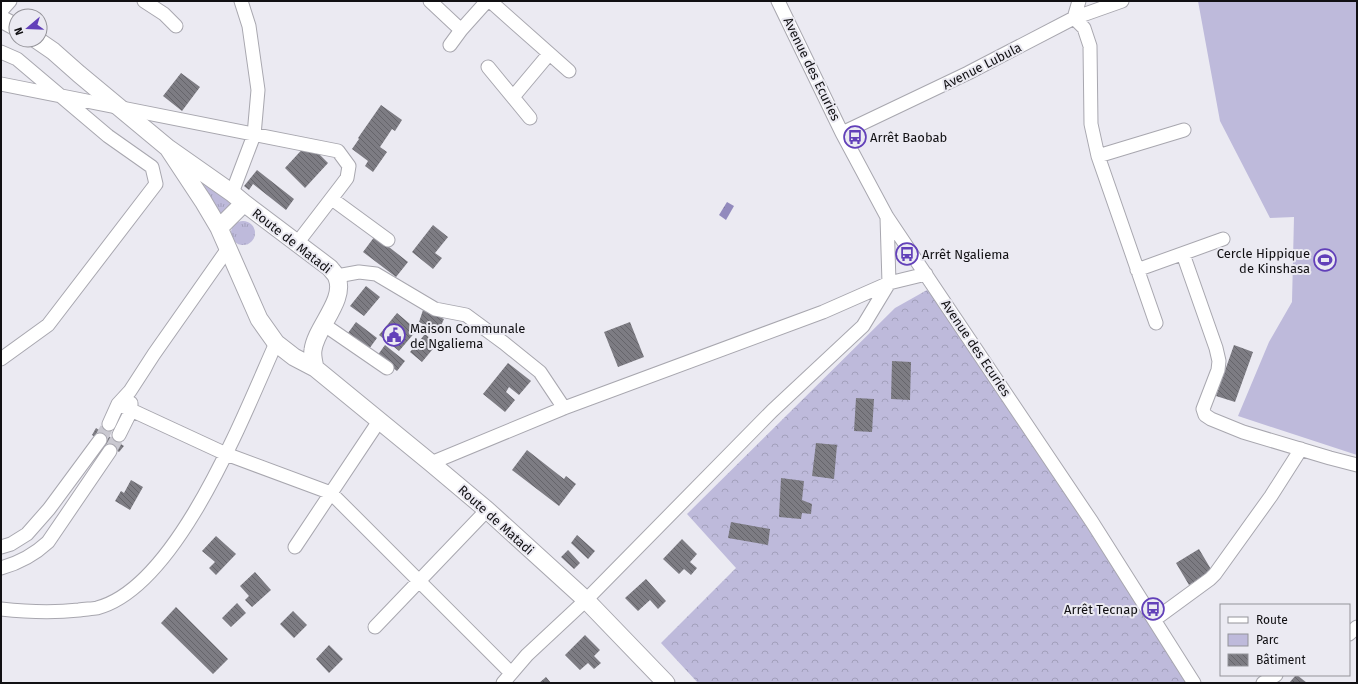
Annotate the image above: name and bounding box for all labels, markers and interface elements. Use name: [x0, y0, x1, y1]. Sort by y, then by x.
north arrow: [8, 8, 48, 48]
street label: Avenue des Ecuries: [780, 15, 844, 123]
text: N: [12, 26, 26, 37]
street label: Avenue Lubula: [940, 40, 1024, 92]
bus stop icon: Arrêt Baobab: [842, 124, 868, 150]
place label: Arrêt Baobab: [870, 130, 947, 145]
street label: Route de Matadi: [249, 205, 335, 277]
bus stop icon: Arrêt Ngaliema: [894, 241, 920, 267]
place label: Cercle Hippique de Kinshasa: [1217, 246, 1310, 276]
place label: Arrêt Ngaliema: [922, 247, 1009, 262]
sports icon: Cercle Hippique de Kinshasa: [1312, 247, 1338, 273]
street label: Avenue des Ecuries: [938, 297, 1014, 399]
place label: Maison Communale de Ngaliema: [410, 321, 525, 351]
public building icon: Maison Communale de Ngaliema: [381, 322, 407, 348]
street label: Route de Matadi: [455, 482, 537, 558]
bus stop icon: Arrêt Tecnap: [1140, 596, 1166, 622]
place label: Arrêt Tecnap: [1064, 602, 1138, 617]
legend: [1220, 604, 1350, 676]
text: Route: [1256, 613, 1288, 627]
text: Parc: [1256, 633, 1279, 647]
text: Bâtiment: [1256, 653, 1306, 667]

